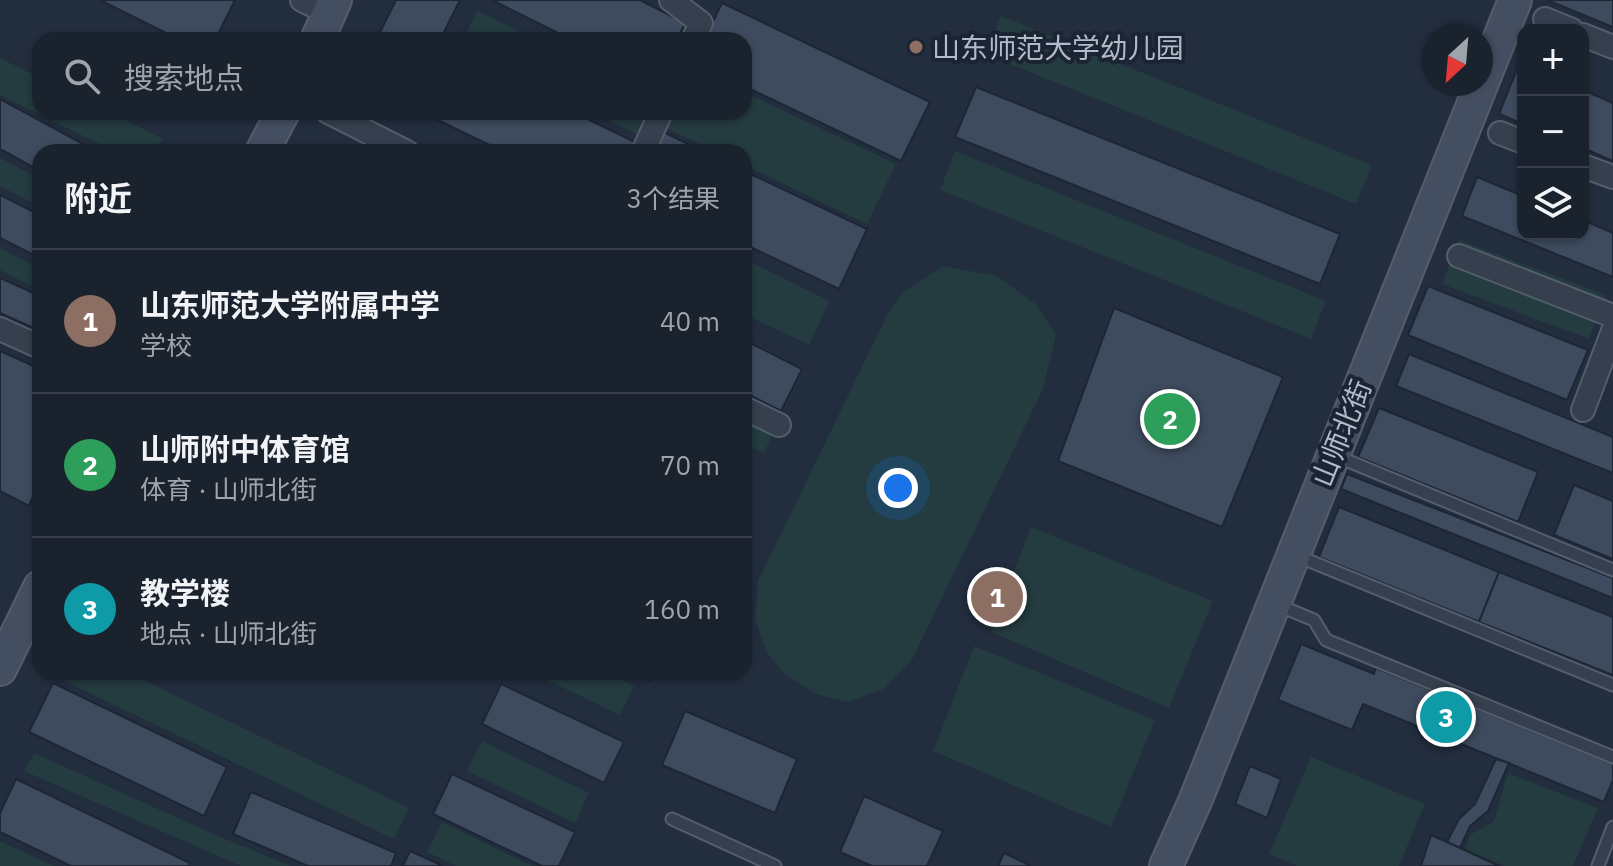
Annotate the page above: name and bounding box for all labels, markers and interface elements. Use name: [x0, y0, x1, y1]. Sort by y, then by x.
north arrow: [1421, 24, 1493, 96]
map controls: [1517, 24, 1589, 240]
button: +: [1517, 24, 1589, 96]
place label: 山东师范大学幼儿园: [932, 29, 1184, 66]
search box: [32, 32, 752, 120]
marker: 山东师范大学幼儿园: [907, 38, 925, 56]
icon: search: [60, 54, 104, 98]
text: 搜索地点: [124, 58, 244, 97]
button: −: [1517, 96, 1589, 168]
button: layers: [1517, 168, 1589, 240]
text: 附近: [64, 176, 132, 220]
text: 3个结果: [626, 181, 720, 215]
text: 山东师范大学附属中学: [140, 285, 440, 324]
text: 1: [82, 304, 98, 338]
text: 40 m: [660, 304, 720, 338]
text: 学校: [140, 328, 192, 362]
street label: 山师北街: [1303, 374, 1379, 492]
pin: 2: [1144, 389, 1196, 449]
text: 山师附中体育馆: [140, 429, 350, 468]
text: 2: [82, 448, 98, 482]
text: 70 m: [660, 448, 720, 482]
your location: [878, 468, 918, 508]
text: 体育 · 山师北街: [140, 472, 317, 506]
pin: 1: [971, 567, 1023, 627]
text: 教学楼: [140, 573, 230, 612]
text: 3: [82, 592, 98, 626]
text: 160 m: [644, 592, 720, 626]
text: 地点 · 山师北街: [140, 616, 317, 650]
pin: 3: [1420, 687, 1472, 747]

